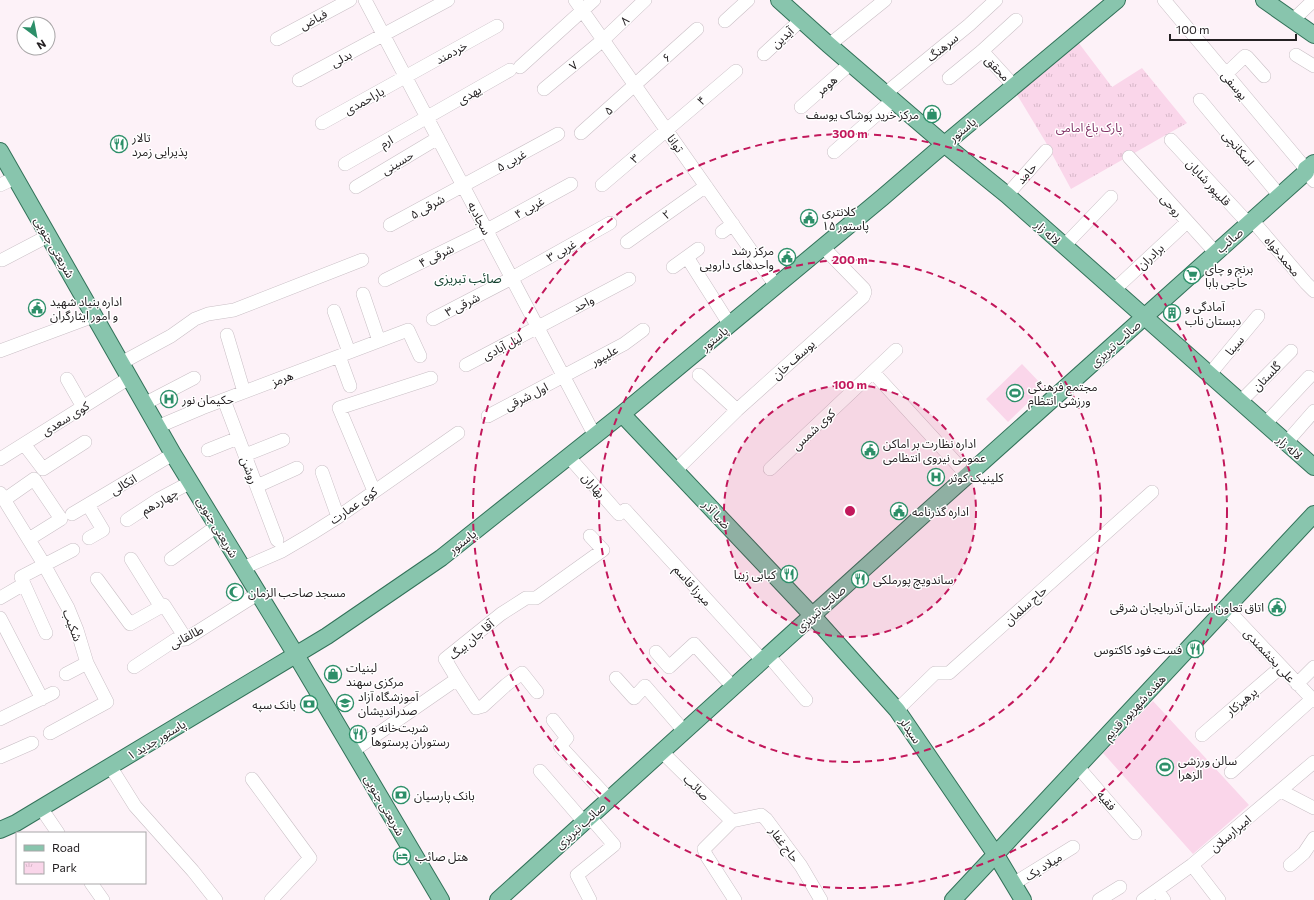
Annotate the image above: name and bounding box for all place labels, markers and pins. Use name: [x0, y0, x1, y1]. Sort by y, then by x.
shop icon: مرکز خرید پوشاک یوسف: [922, 104, 942, 124]
place label: مرکز خرید پوشاک یوسف: [806, 107, 919, 123]
place label: تالار پذیرایی زمرد: [131, 130, 188, 160]
restaurant icon: تالار پذیرایی زمرد: [109, 134, 129, 154]
place label: کلانتری ۱۵ پاستور: [822, 204, 869, 234]
public building icon: کلانتری ۱۵ پاستور: [799, 208, 819, 228]
place label: مرکز رشد واحدهای دارویی: [700, 243, 774, 272]
public building icon: مرکز رشد واحدهای دارویی: [777, 247, 797, 267]
place label: برنج و چای حاجی بابا: [1205, 261, 1253, 290]
supermarket icon: برنج و چای حاجی بابا: [1182, 265, 1202, 285]
place label: اداره بنیاد شهید و امور ایثارگران: [50, 294, 122, 323]
public building icon: اداره بنیاد شهید و امور ایثارگران: [27, 298, 47, 318]
place label: آمادگی و دبستان ناب: [1185, 299, 1242, 328]
building icon: آمادگی و دبستان ناب: [1162, 303, 1182, 323]
place label: مجتمع فرهنگی ورزشی انتظام: [1028, 379, 1098, 410]
sports icon: مجتمع فرهنگی ورزشی انتظام: [1005, 383, 1025, 403]
hospital icon: حکیمان نور: [159, 389, 179, 409]
place label: حکیمان نور: [181, 392, 234, 407]
place label: اداره نظارت بر اماکن عمومی نیروی انتظامی: [883, 436, 986, 465]
public building icon: اداره نظارت بر اماکن عمومی نیروی انتظامی: [860, 440, 880, 460]
hospital icon: کلینیک کوثر: [926, 467, 946, 487]
place label: کلینیک کوثر: [948, 470, 1005, 485]
public building icon: اداره گذرنامه: [889, 501, 909, 521]
centre of rings: [843, 504, 857, 518]
place label: اداره گذرنامه: [912, 504, 969, 519]
restaurant icon: کبابی زیبا: [779, 564, 799, 584]
place label: کبابی زیبا: [734, 567, 777, 582]
restaurant icon: ساندویچ پورملکی: [850, 569, 870, 589]
place label: ساندویچ پورملکی: [873, 572, 953, 589]
mosque icon: مسجد صاحب الزمان: [225, 582, 245, 602]
place label: مسجد صاحب الزمان: [248, 585, 346, 600]
public building icon: اتاق تعاون استان آذربایجان شرقی: [1267, 597, 1287, 617]
place label: اتاق تعاون استان آذربایجان شرقی: [1110, 600, 1264, 615]
restaurant icon: فست فود کاکتوس: [1185, 639, 1205, 659]
place label: فست فود کاکتوس: [1094, 642, 1182, 657]
place label: لبنیات مرکزی سهند: [346, 660, 404, 689]
shop icon: لبنیات مرکزی سهند: [323, 664, 343, 684]
place label: آموزشگاه آزاد صدراندیشان: [358, 689, 419, 718]
school or university icon: آموزشگاه آزاد صدراندیشان: [335, 693, 355, 713]
bank icon: بانک سپه: [299, 694, 319, 714]
place label: بانک سپه: [252, 697, 296, 713]
place label: شربت‌خانه و رستوران پرستوها: [371, 720, 450, 750]
restaurant icon: شربت‌خانه و رستوران پرستوها: [348, 724, 368, 744]
place label: سالن ورزشی الزهرا: [1178, 753, 1237, 782]
sports icon: سالن ورزشی الزهرا: [1155, 757, 1175, 777]
bank icon: بانک پارسیان: [391, 785, 411, 805]
place label: بانک پارسیان: [414, 788, 475, 804]
hotel icon: هتل صائب: [392, 846, 412, 866]
place label: هتل صائب: [415, 849, 468, 864]

